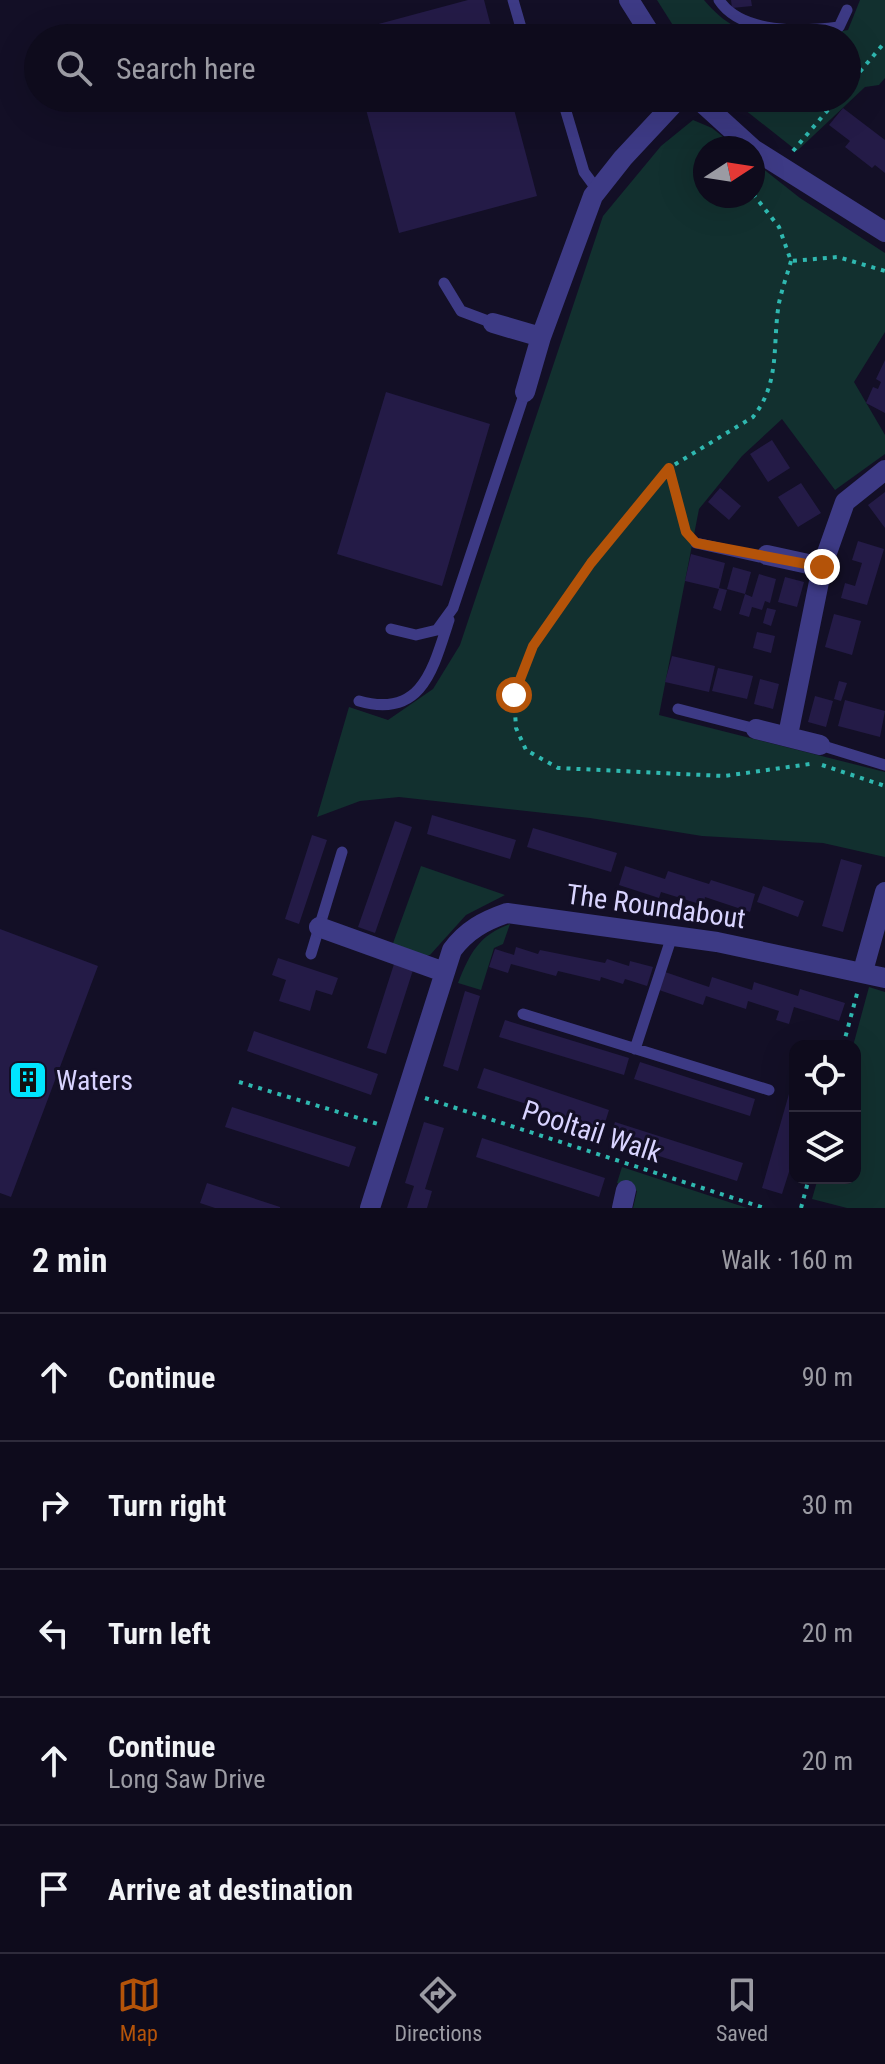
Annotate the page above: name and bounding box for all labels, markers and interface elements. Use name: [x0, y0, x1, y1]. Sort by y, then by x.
search box: [24, 24, 861, 112]
icon: search: [52, 46, 96, 90]
text: Search here: [116, 51, 256, 86]
north arrow: [693, 136, 765, 208]
route end: [804, 549, 840, 585]
route start: [496, 677, 532, 713]
street label: The Roundabout: [564, 878, 748, 935]
map controls: [789, 1040, 861, 1184]
button: locate: [789, 1040, 861, 1112]
building icon: Waters: [7, 1059, 49, 1101]
place label: Waters: [56, 1064, 133, 1097]
street label: Pooltail Walk: [518, 1094, 666, 1170]
button: layers: [789, 1112, 861, 1184]
text: 2 min: [32, 1240, 108, 1280]
text: Walk · 160 m: [721, 1245, 853, 1275]
icon: ahead: [32, 1355, 76, 1399]
text: Continue: [108, 1360, 215, 1395]
text: 90 m: [802, 1362, 853, 1392]
icon: right: [32, 1483, 76, 1527]
text: Turn right: [108, 1488, 226, 1523]
text: 30 m: [802, 1490, 853, 1520]
icon: left: [32, 1611, 76, 1655]
text: Turn left: [108, 1616, 211, 1651]
text: 20 m: [802, 1618, 853, 1648]
text: Continue: [108, 1729, 215, 1764]
icon: ahead: [32, 1739, 76, 1783]
text: 20 m: [802, 1746, 853, 1776]
text: Long Saw Drive: [108, 1764, 265, 1794]
icon: arrive: [32, 1867, 76, 1911]
text: Arrive at destination: [108, 1872, 353, 1907]
tab: Map: [117, 1973, 161, 2046]
tab: Directions: [394, 1973, 482, 2046]
tab: Saved: [716, 1973, 768, 2046]

